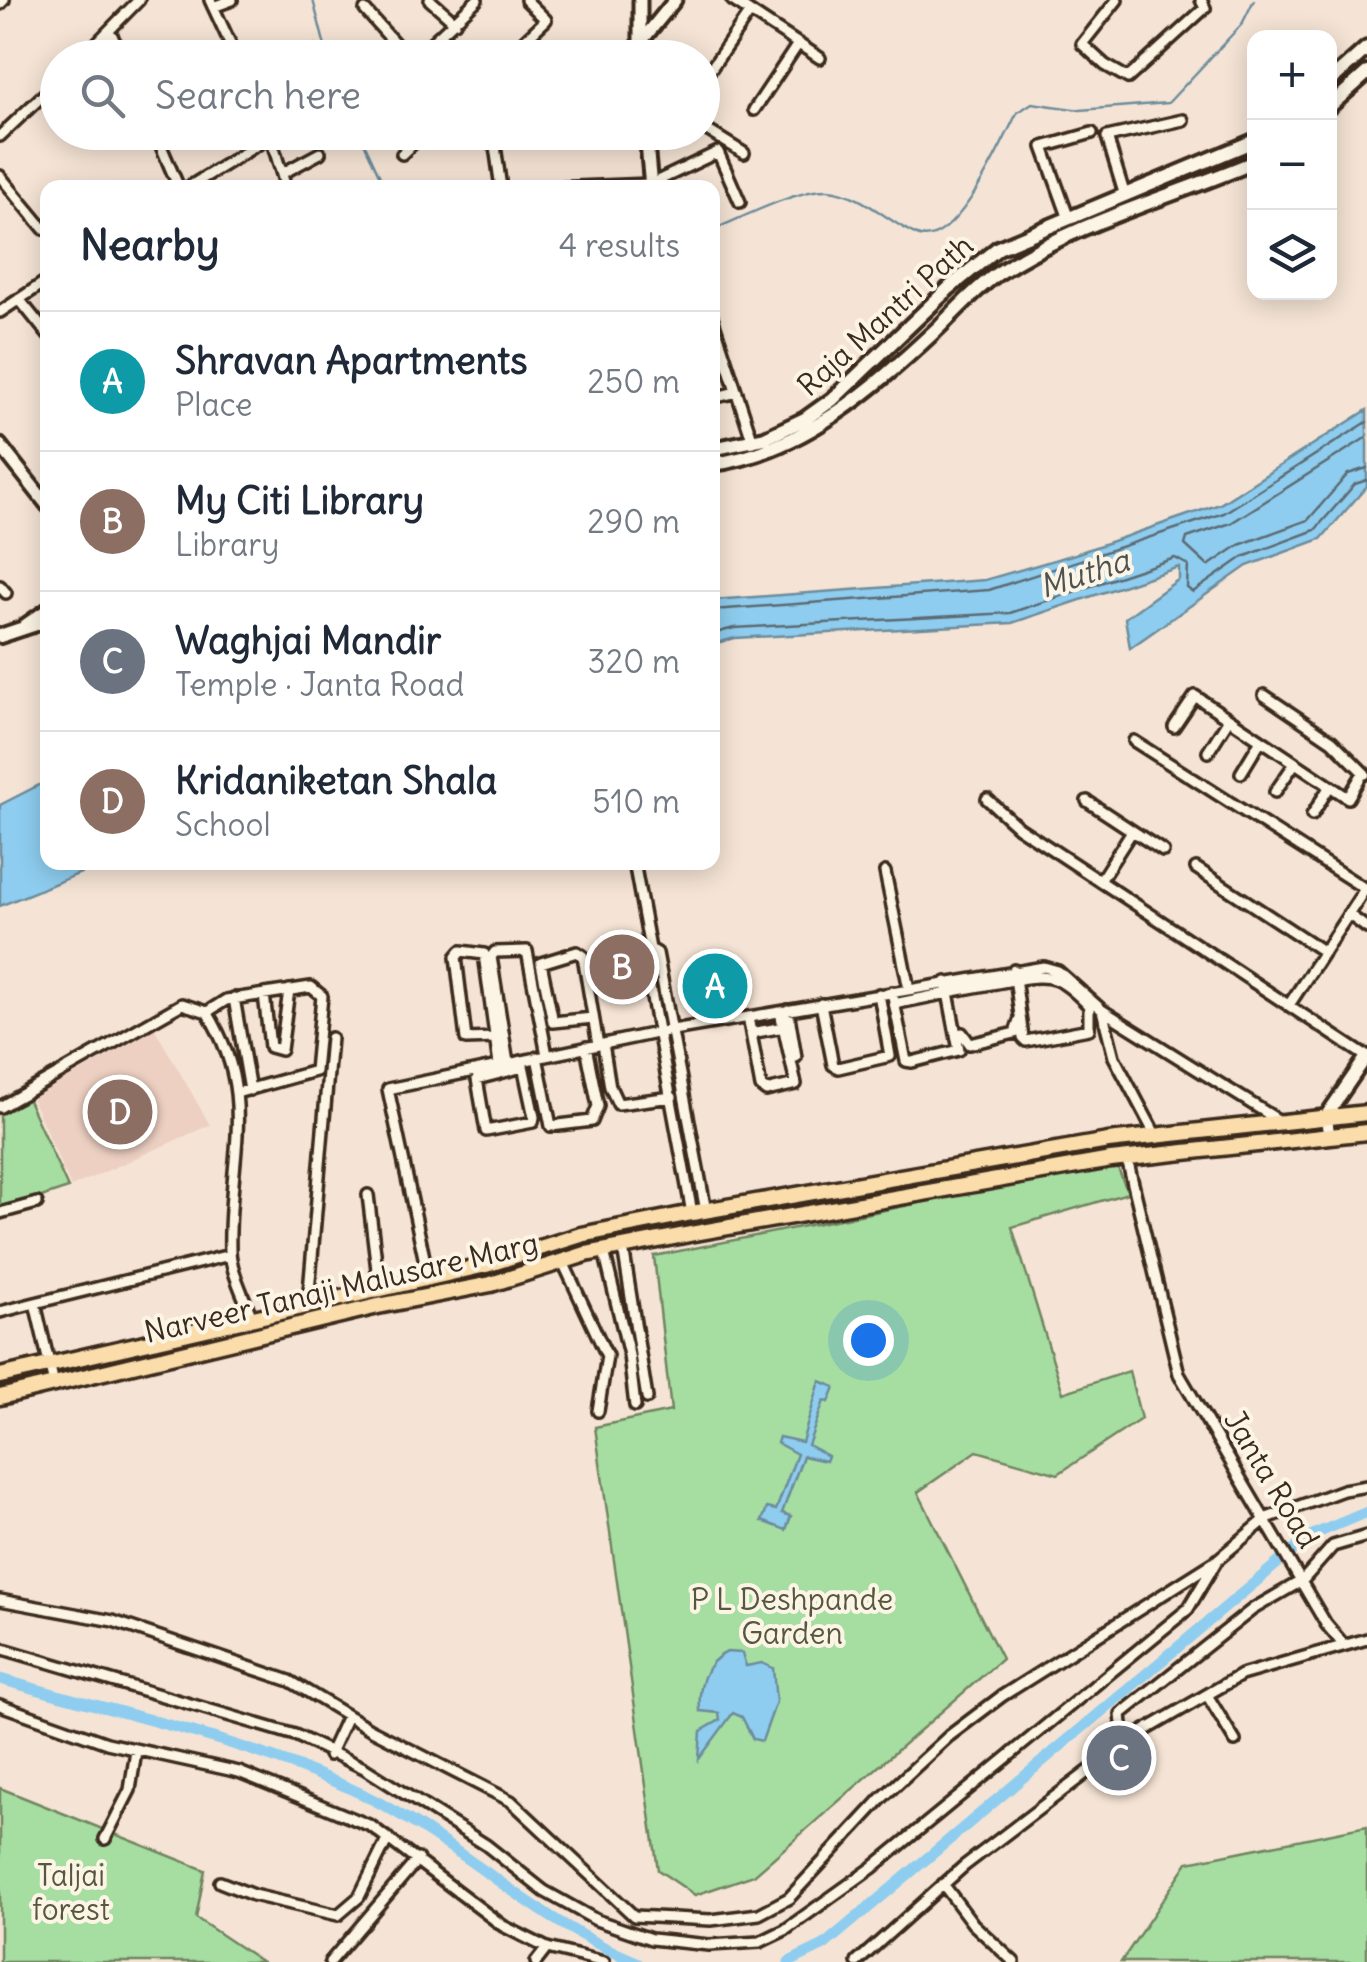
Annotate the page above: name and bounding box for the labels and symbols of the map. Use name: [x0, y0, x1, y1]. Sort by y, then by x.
street label: Raja Mantri Path: [789, 226, 981, 404]
water label: Mutha: [1034, 539, 1136, 607]
pin: B: [590, 930, 654, 1004]
pin: A: [682, 948, 748, 1024]
pin: D: [88, 1074, 152, 1150]
street label: Narveer Tanaji Malusare Marg: [140, 1223, 542, 1351]
your location: [843, 1315, 894, 1366]
street label: Janta Road: [1216, 1403, 1328, 1555]
park label: P L Deshpande Garden: [691, 1580, 893, 1652]
pin: C: [1086, 1720, 1152, 1796]
park label: Taljai forest: [32, 1856, 110, 1928]

